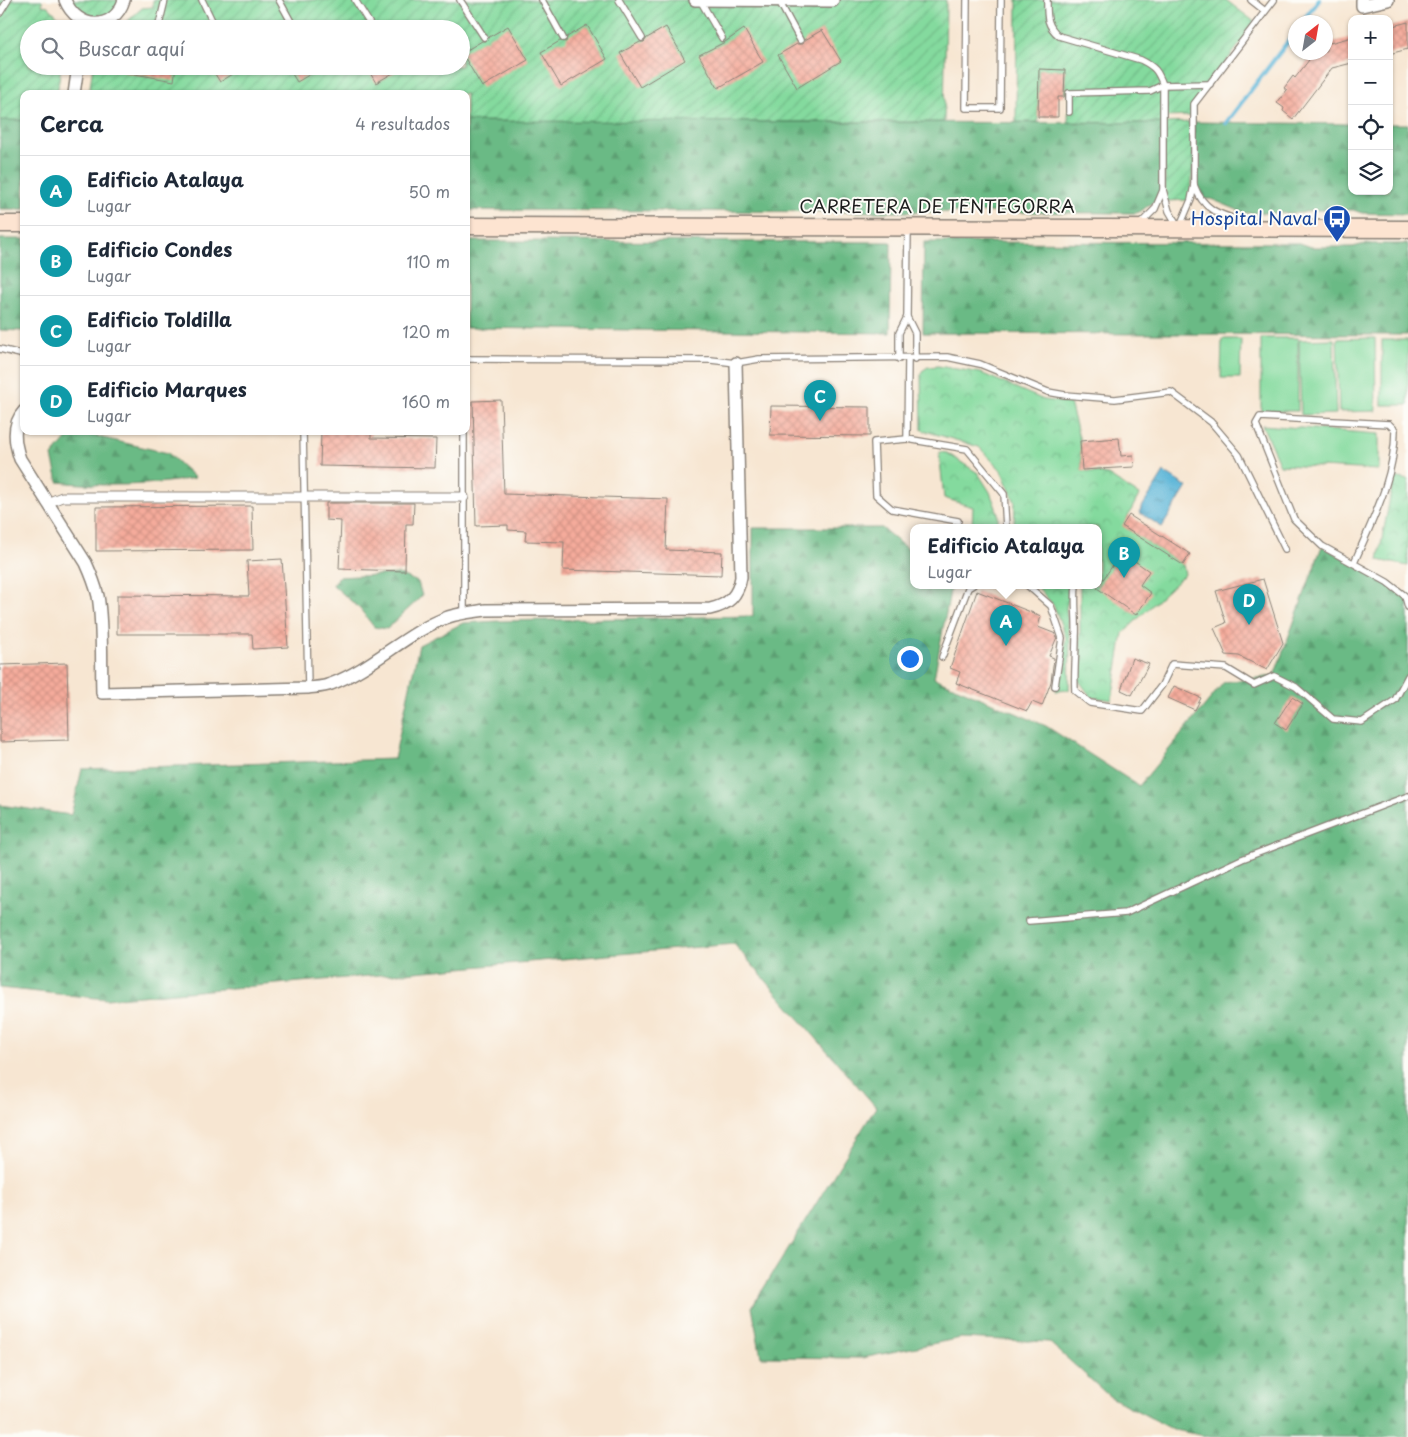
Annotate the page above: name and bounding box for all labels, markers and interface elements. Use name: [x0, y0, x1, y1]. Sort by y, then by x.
north arrow: [1288, 15, 1333, 60]
map controls: [1348, 15, 1393, 195]
button: +: [1348, 15, 1393, 60]
search box: [20, 20, 470, 75]
icon: search: [38, 34, 66, 62]
text: Buscar aquí: [78, 34, 185, 62]
button: −: [1348, 60, 1393, 105]
button: locate: [1348, 105, 1393, 150]
text: Cerca: [40, 107, 104, 139]
text: 4 resultados: [355, 111, 450, 135]
button: layers: [1348, 150, 1393, 195]
text: Edificio Atalaya: [87, 165, 244, 193]
text: A: [50, 179, 62, 203]
text: 50 m: [409, 179, 450, 203]
street label: CARRETERA DE TENTEGORRA: [799, 192, 1075, 219]
text: Lugar: [87, 193, 131, 217]
place label: Hospital Naval: [1191, 204, 1318, 231]
bus stop icon: Hospital Naval: [1322, 204, 1352, 243]
text: Edificio Condes: [87, 235, 232, 263]
text: B: [51, 249, 61, 273]
text: 110 m: [407, 249, 450, 273]
text: Lugar: [87, 263, 131, 287]
text: Edificio Toldilla: [87, 305, 232, 333]
text: C: [50, 319, 62, 343]
text: 120 m: [403, 319, 450, 343]
text: Lugar: [87, 333, 131, 357]
text: Edificio Marques: [87, 375, 247, 403]
pin: C: [804, 380, 836, 421]
text: D: [50, 389, 62, 413]
text: 160 m: [402, 389, 450, 413]
text: Lugar: [87, 403, 131, 427]
popup: [910, 524, 1102, 589]
text: Edificio Atalaya: [928, 531, 1084, 559]
pin: B: [1108, 537, 1140, 578]
text: Lugar: [928, 559, 972, 583]
pin: D: [1233, 584, 1265, 625]
pin: A: [990, 605, 1022, 646]
your location: [897, 646, 923, 672]

